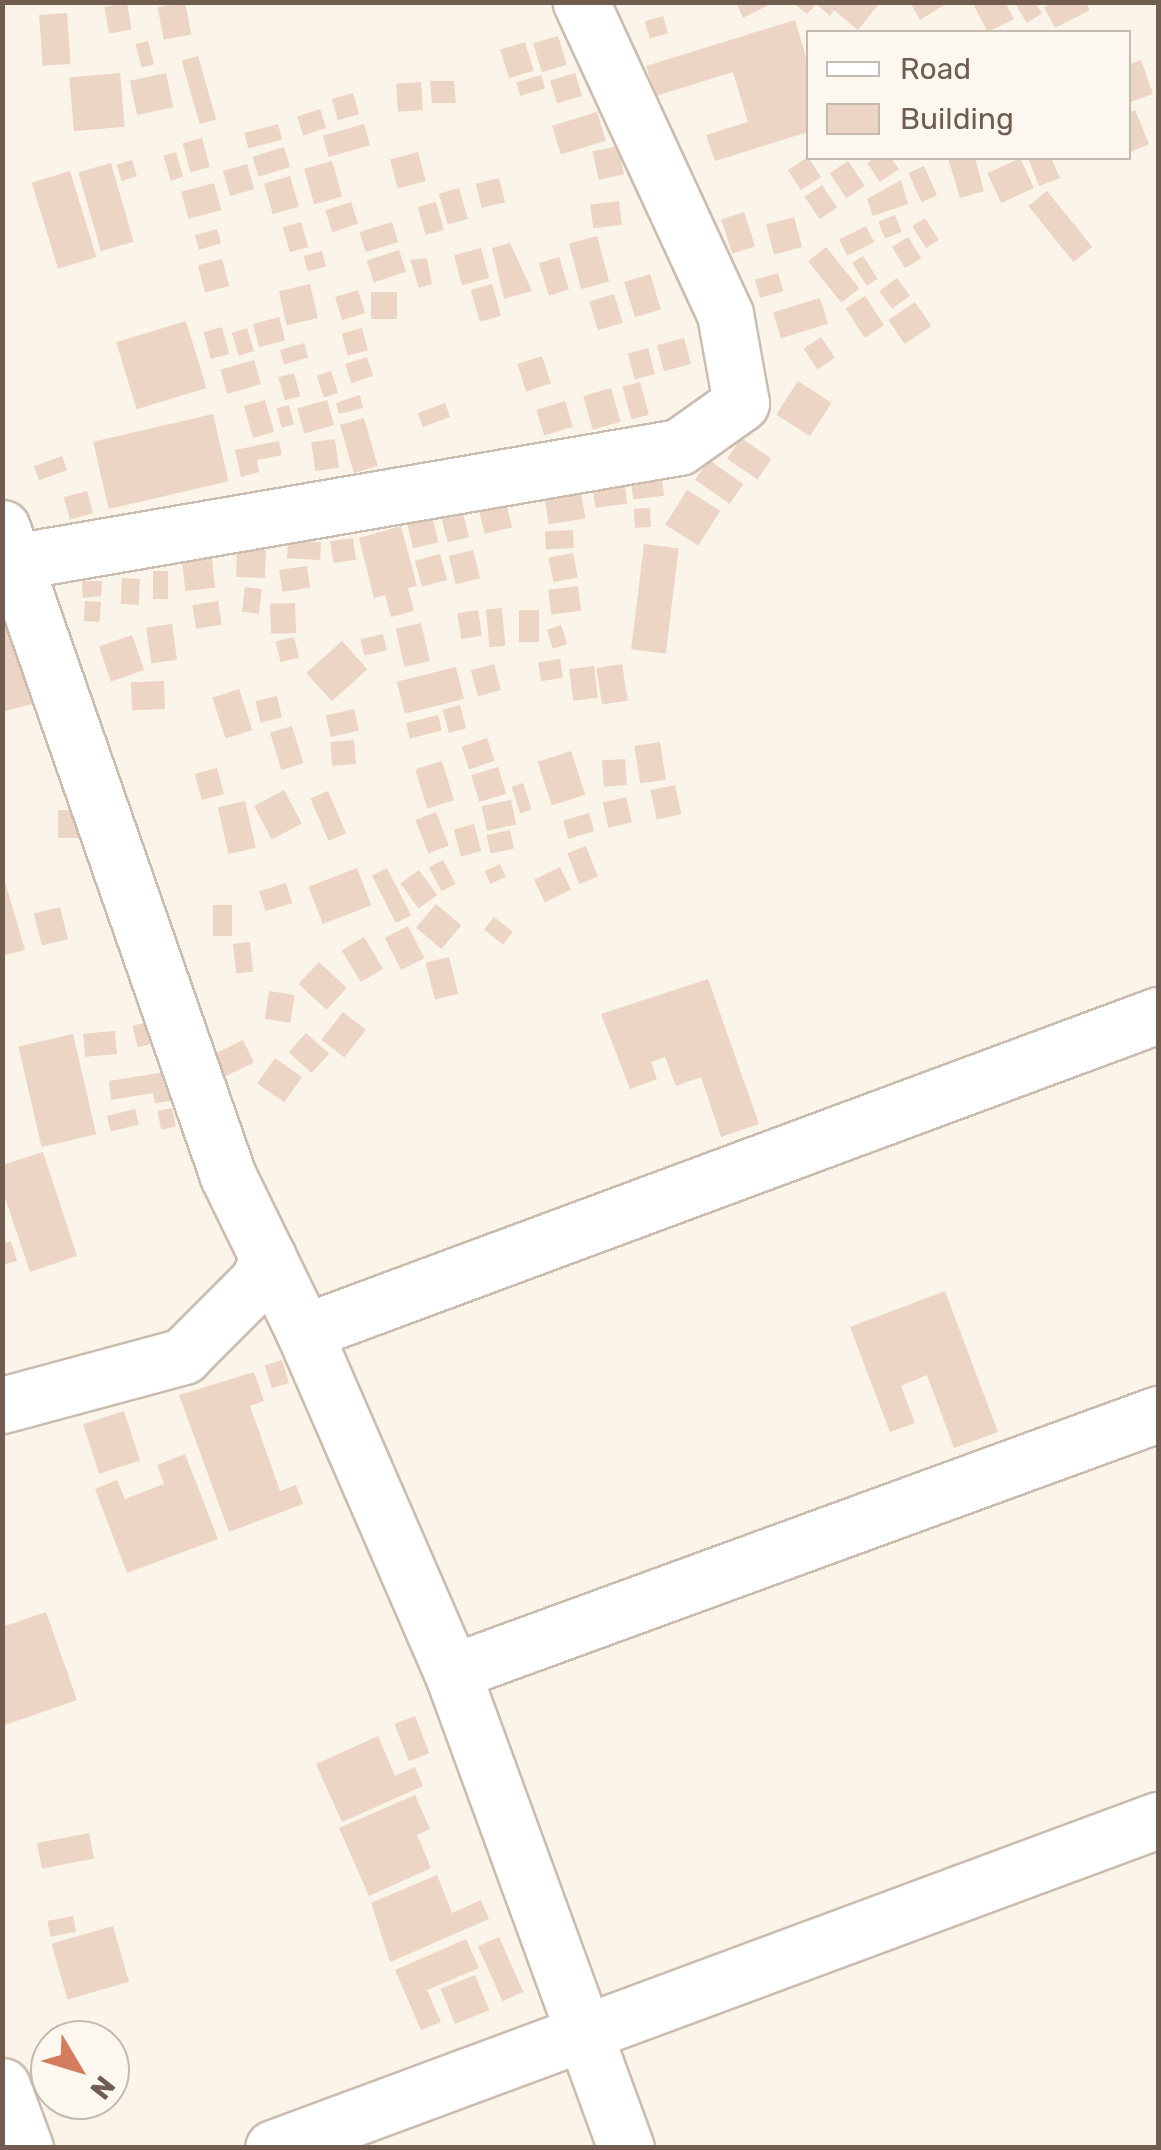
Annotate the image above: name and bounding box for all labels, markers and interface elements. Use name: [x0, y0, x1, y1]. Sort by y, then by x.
legend: [806, 30, 1131, 160]
text: Road: [900, 51, 971, 87]
text: Building: [900, 101, 1014, 137]
north arrow: [30, 2020, 130, 2120]
text: N: [83, 2069, 122, 2106]

